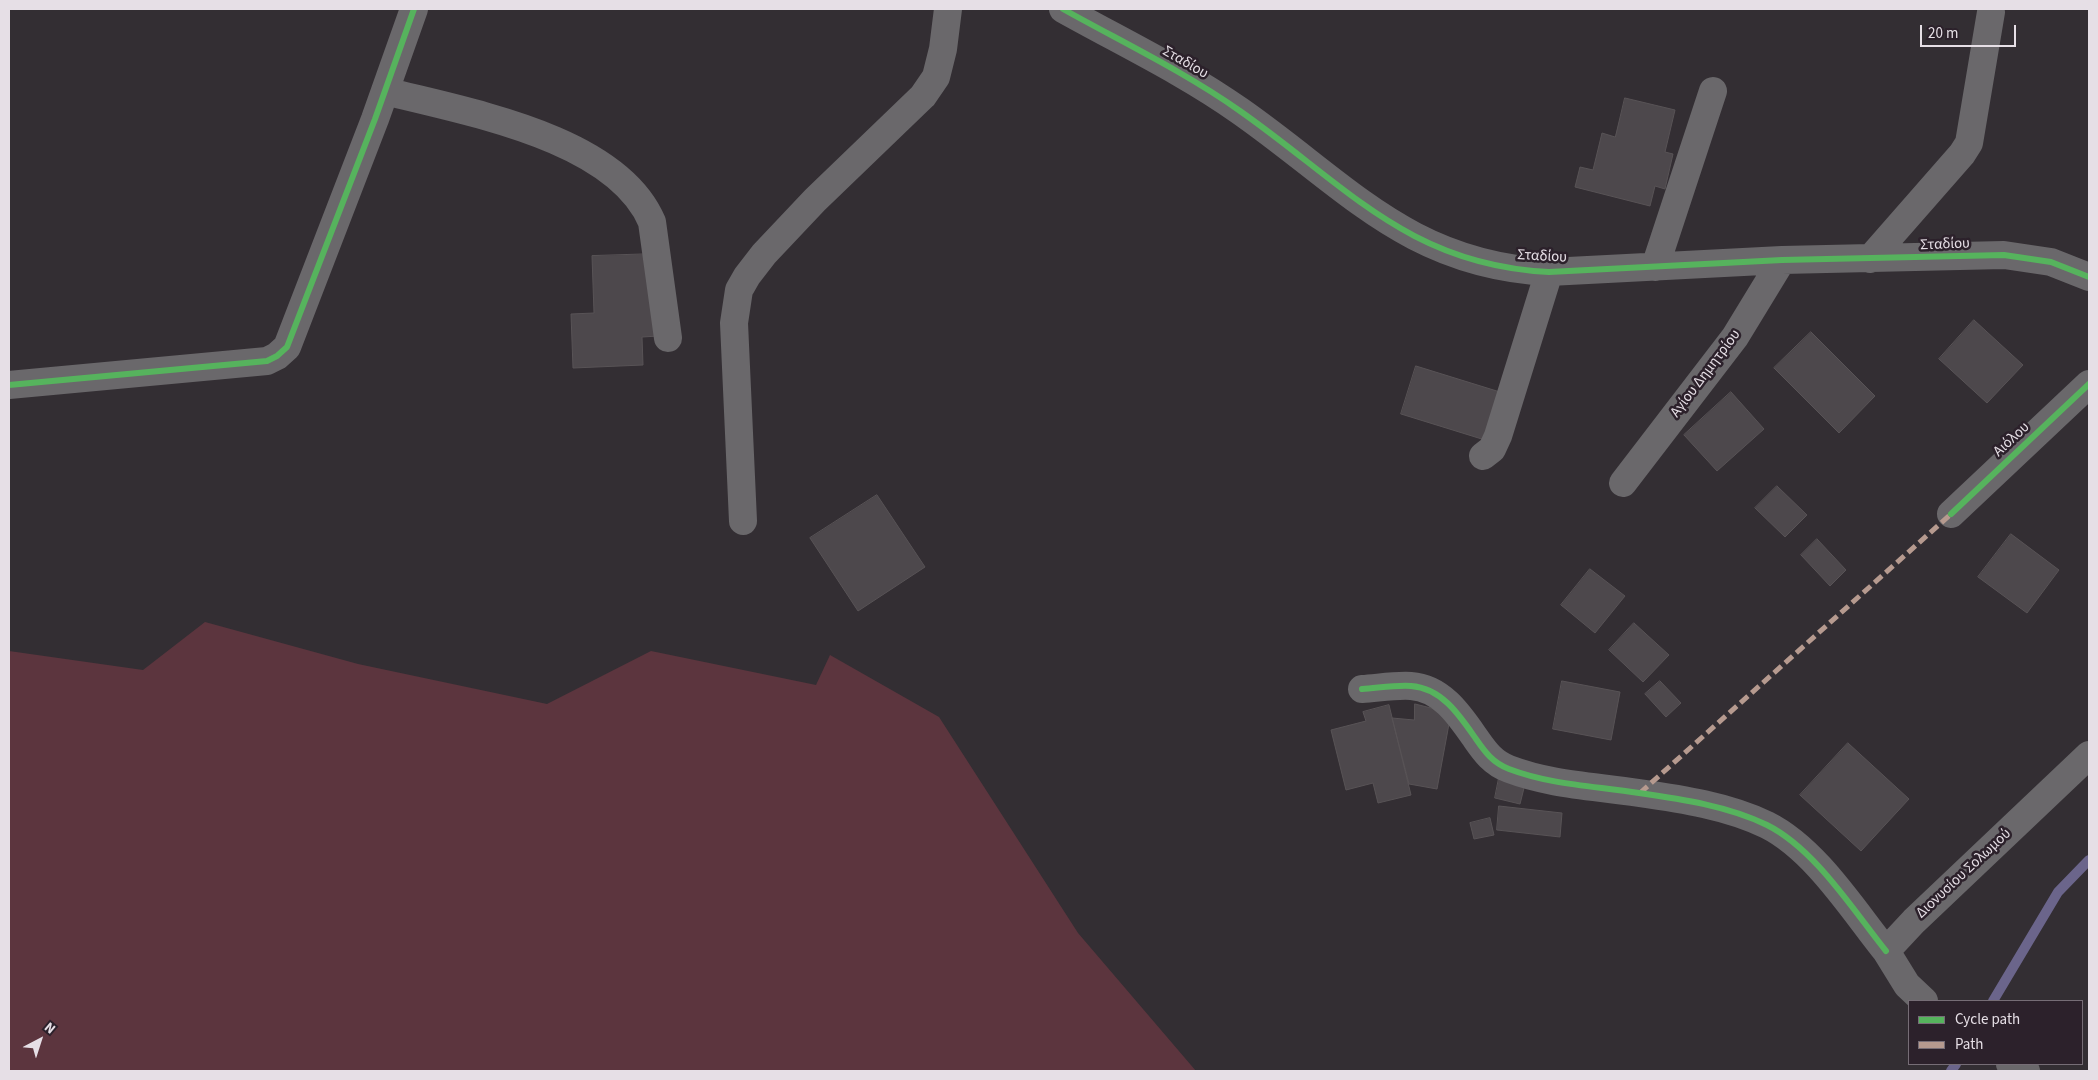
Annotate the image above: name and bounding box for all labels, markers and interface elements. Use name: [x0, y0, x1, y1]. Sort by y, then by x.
scale bar: [1923, 15, 2019, 47]
text: 20 m: [1928, 23, 1958, 44]
street label: Σταδίου: [1159, 43, 1211, 83]
street label: Σταδίου: [1920, 235, 1970, 255]
street label: Σταδίου: [1517, 247, 1567, 267]
street label: Αγίου Δημητρίου: [1667, 326, 1745, 422]
street label: Αιόλου: [1990, 419, 2034, 461]
street label: Διονυσίου Σολωμού: [1913, 825, 2015, 923]
legend: [1908, 1000, 2083, 1065]
text: Cycle path: [1955, 1009, 2020, 1030]
north arrow: [15, 1015, 65, 1065]
text: N: [40, 1018, 60, 1039]
text: Path: [1955, 1034, 1983, 1055]

